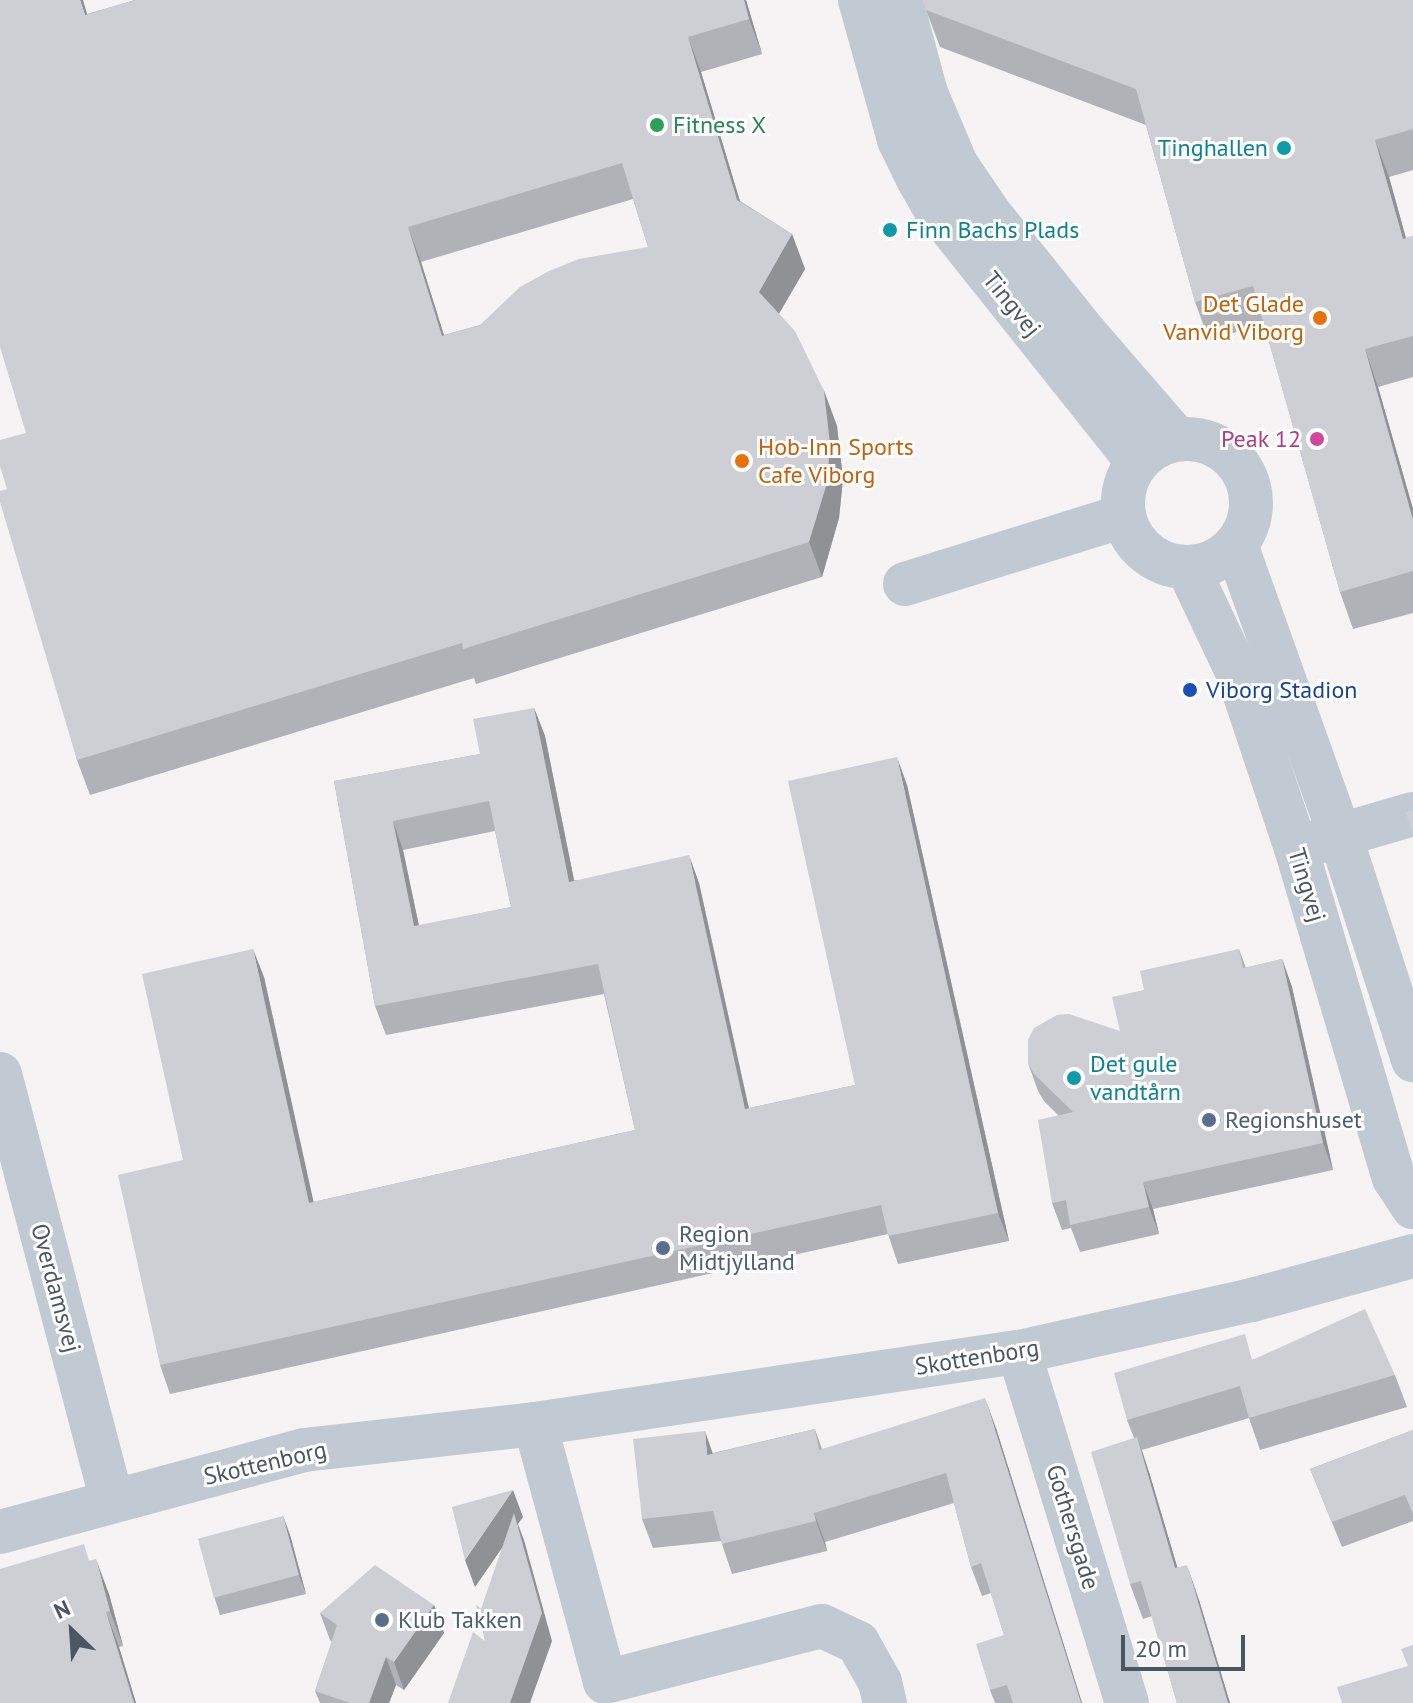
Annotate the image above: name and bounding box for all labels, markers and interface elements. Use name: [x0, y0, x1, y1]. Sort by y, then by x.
place label: Fitness X: [673, 111, 767, 139]
marker: Fitness X: [648, 116, 666, 134]
place label: Tinghallen: [1158, 134, 1268, 162]
marker: Tinghallen: [1275, 139, 1293, 157]
place label: Finn Bachs Plads: [906, 216, 1079, 244]
marker: Finn Bachs Plads: [881, 221, 899, 239]
street label: Tingvej: [977, 266, 1047, 342]
place label: Det Glade Vanvid Viborg: [1162, 290, 1304, 346]
marker: Det Glade Vanvid Viborg: [1311, 309, 1329, 327]
place label: Peak 12: [1220, 425, 1301, 453]
marker: Peak 12: [1308, 430, 1326, 448]
place label: Hob-Inn Sports Cafe Viborg: [758, 433, 914, 489]
marker: Hob-Inn Sports Cafe Viborg: [733, 452, 751, 470]
place label: Viborg Stadion: [1206, 676, 1357, 704]
marker: Viborg Stadion: [1181, 681, 1199, 699]
street label: Tingvej: [1282, 845, 1332, 925]
place label: Det gule vandtårn: [1090, 1050, 1181, 1106]
marker: Det gule vandtårn: [1065, 1069, 1083, 1087]
place label: Regionshuset: [1225, 1106, 1362, 1134]
marker: Regionshuset: [1200, 1111, 1218, 1129]
place label: Region Midtjylland: [679, 1220, 795, 1276]
street label: Overdamsvej: [25, 1221, 87, 1355]
marker: Region Midtjylland: [654, 1239, 672, 1257]
street label: Skottenborg: [913, 1333, 1041, 1381]
street label: Skottenborg: [201, 1435, 329, 1491]
street label: Gothersgade: [1040, 1461, 1106, 1593]
north arrow: [32, 1591, 112, 1671]
text: N: [49, 1594, 74, 1625]
place label: Klub Takken: [398, 1606, 523, 1634]
marker: Klub Takken: [373, 1611, 391, 1629]
scale bar: [1125, 1619, 1249, 1669]
text: 20 m: [1135, 1633, 1187, 1664]

